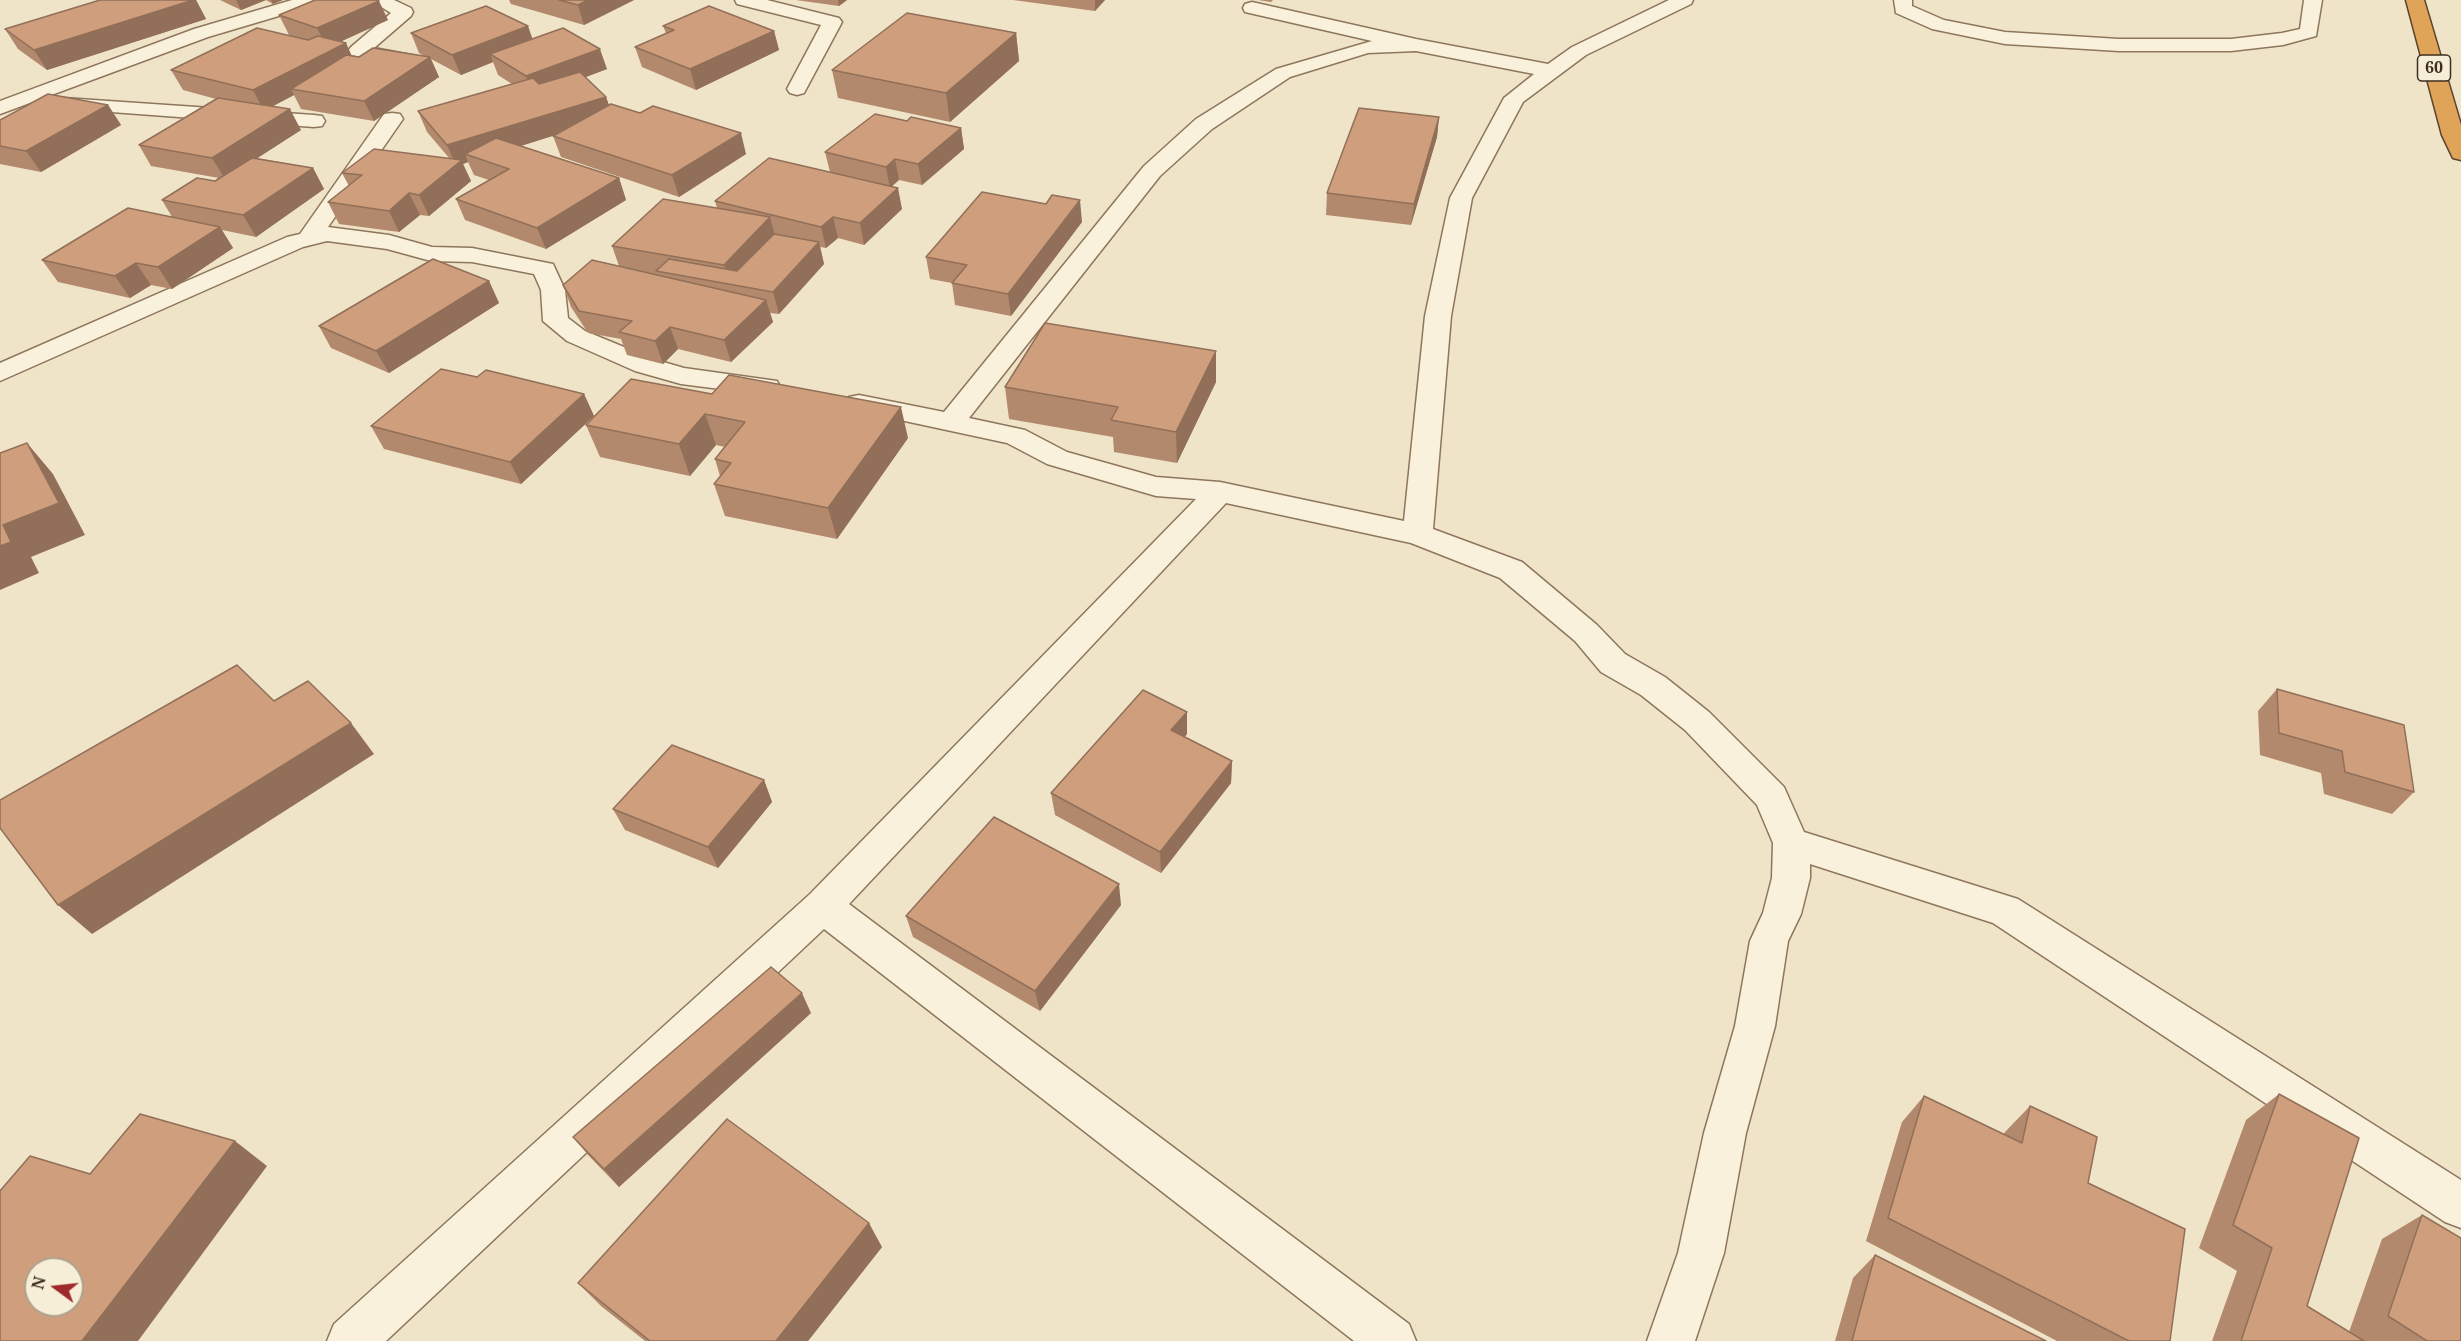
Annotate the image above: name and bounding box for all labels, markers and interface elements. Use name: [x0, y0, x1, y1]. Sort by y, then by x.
road number: 60: [2418, 55, 2450, 81]
north arrow: [24, 1257, 84, 1317]
text: N: [26, 1274, 51, 1292]

